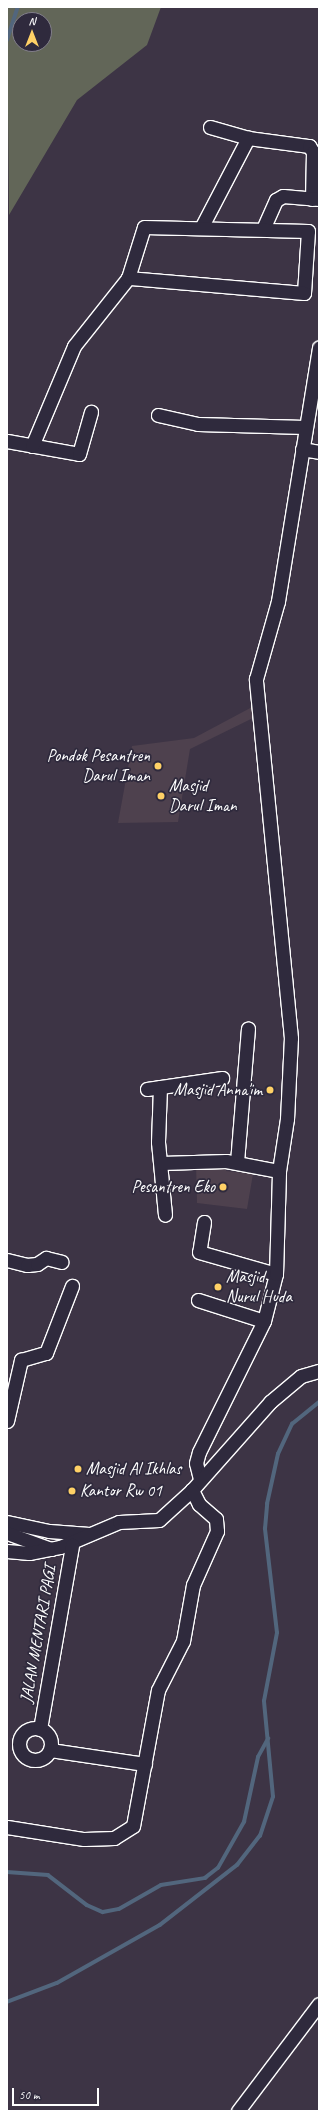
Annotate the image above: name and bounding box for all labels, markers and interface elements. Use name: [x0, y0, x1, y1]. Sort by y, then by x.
north arrow: [12, 12, 52, 52]
text: N: [29, 14, 35, 28]
place label: Pondok Pesantren Darul Iman: [48, 746, 150, 786]
marker: Pondok Pesantren Darul Iman: [153, 761, 163, 771]
place label: Masjid Darul Iman: [169, 776, 237, 816]
marker: Masjid Darul Iman: [156, 791, 166, 801]
place label: Masjid Anna'im: [173, 1080, 262, 1100]
marker: Masjid Anna'im: [265, 1085, 275, 1095]
place label: Pesantren Eko: [131, 1177, 215, 1197]
marker: Pesantren Eko: [218, 1182, 228, 1192]
place label: Masjid Nurul Huda: [226, 1267, 291, 1307]
marker: Masjid Nurul Huda: [213, 1282, 223, 1292]
place label: Masjid Al Ikhlas: [86, 1459, 182, 1479]
marker: Masjid Al Ikhlas: [73, 1464, 83, 1474]
place label: Kantor Rw 01: [80, 1481, 162, 1501]
marker: Kantor Rw 01: [67, 1486, 77, 1496]
street label: JALAN MENTARI PAGI: [16, 1563, 60, 1705]
scale bar: [14, 2080, 101, 2106]
text: 50 m: [19, 2087, 39, 2103]

